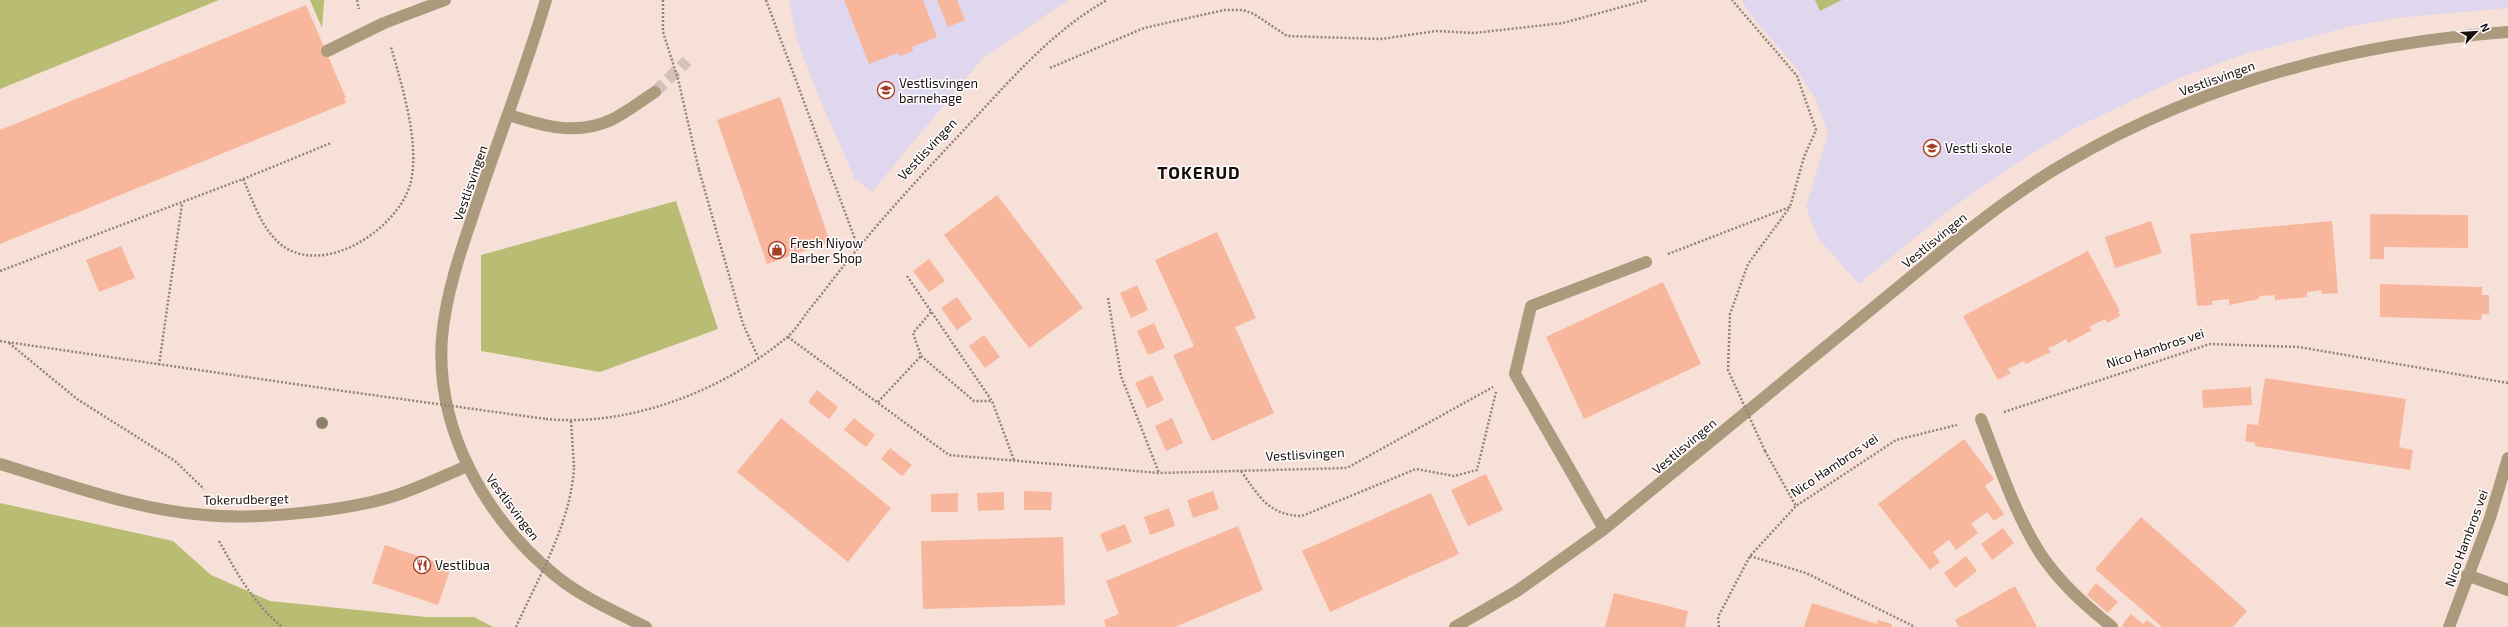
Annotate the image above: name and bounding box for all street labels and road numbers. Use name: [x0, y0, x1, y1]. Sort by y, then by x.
street label: Vestlisvingen: [2177, 57, 2257, 99]
street label: Vestlisvingen: [894, 115, 960, 183]
street label: Vestlisvingen: [450, 143, 490, 223]
street label: Vestlisvingen: [1898, 209, 1970, 271]
street label: Nico Hambros vei: [2104, 325, 2206, 371]
street label: Vestlisvingen: [1649, 414, 1719, 478]
street label: Nico Hambros vei: [1787, 430, 1881, 500]
street label: Vestlisvingen: [1265, 444, 1345, 464]
street label: Vestlisvingen: [483, 471, 543, 543]
street label: Nico Hambros vei: [2441, 487, 2491, 589]
street label: Tokerudberget: [203, 490, 289, 508]

